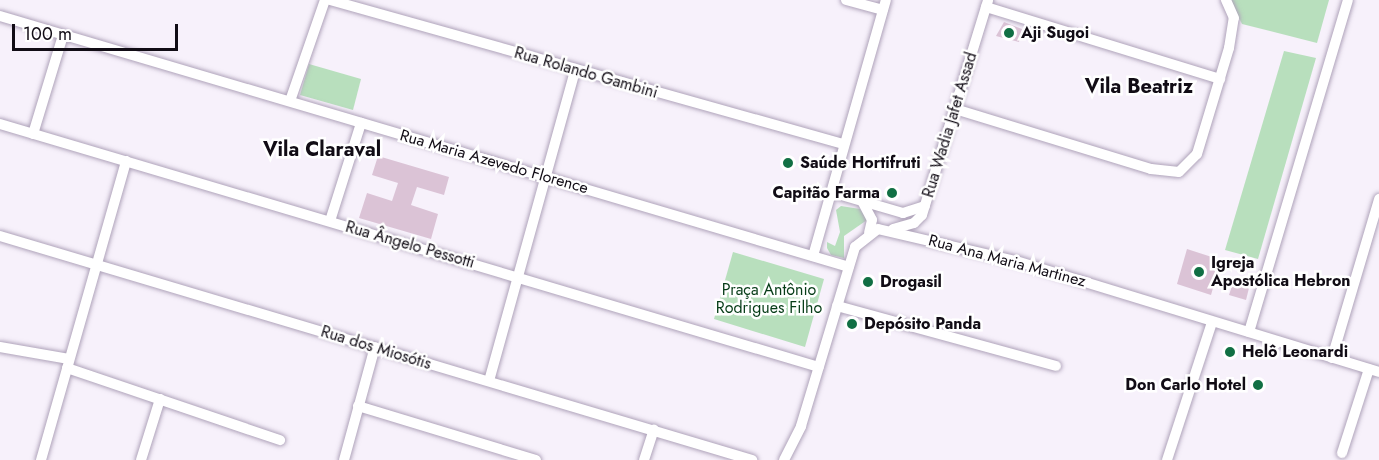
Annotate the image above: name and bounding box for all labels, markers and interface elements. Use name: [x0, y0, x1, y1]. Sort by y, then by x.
scale bar: [15, 12, 182, 50]
text: 100 m: [23, 21, 72, 47]
place label: Aji Sugoi: [1021, 23, 1089, 43]
marker: Aji Sugoi: [1002, 26, 1016, 40]
street label: Rua Rolando Gambini: [512, 43, 660, 103]
street label: Rua Wadia Jafet Assad: [919, 50, 981, 200]
district label: Vila Beatriz: [1085, 74, 1193, 98]
street label: Rua Maria Azevedo Florence: [398, 126, 590, 198]
district label: Vila Claraval: [263, 137, 381, 161]
place label: Saúde Hortifruti: [800, 153, 921, 173]
marker: Saúde Hortifruti: [781, 156, 795, 170]
place label: Capitão Farma: [773, 183, 880, 203]
marker: Capitão Farma: [885, 186, 899, 200]
street label: Rua Ângelo Pessotti: [343, 217, 477, 273]
street label: Rua Ana Maria Martinez: [926, 231, 1088, 291]
place label: Igreja Apostólica Hebron: [1211, 253, 1351, 291]
marker: Igreja Apostólica Hebron: [1192, 265, 1206, 279]
place label: Drogasil: [880, 272, 942, 292]
marker: Drogasil: [861, 275, 875, 289]
park label: Praça Antônio Rodrigues Filho: [716, 280, 822, 318]
place label: Depósito Panda: [864, 314, 981, 334]
marker: Depósito Panda: [845, 317, 859, 331]
street label: Rua dos Miosótis: [318, 322, 434, 374]
place label: Helô Leonardi: [1242, 342, 1348, 362]
marker: Helô Leonardi: [1223, 345, 1237, 359]
place label: Don Carlo Hotel: [1125, 375, 1246, 395]
marker: Don Carlo Hotel: [1251, 378, 1265, 392]

